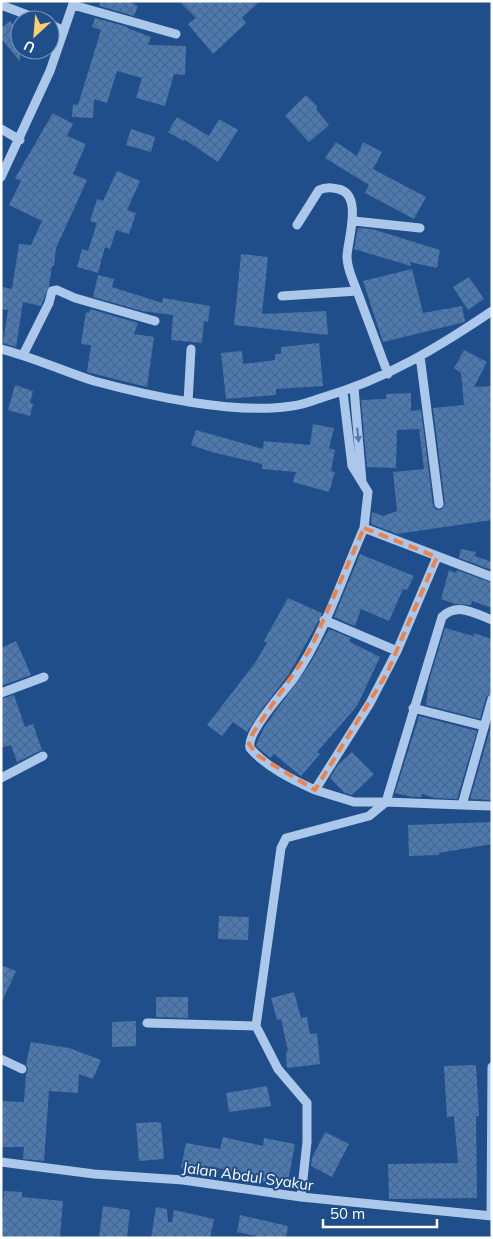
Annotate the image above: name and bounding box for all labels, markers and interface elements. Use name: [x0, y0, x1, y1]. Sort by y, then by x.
north arrow: [10, 10, 60, 60]
text: U: [21, 36, 38, 57]
one-way arrow: [354, 427, 362, 443]
street label: Jalan Abdul Syakur: [181, 1157, 315, 1195]
scale bar: [323, 1196, 437, 1228]
text: 50 m: [330, 1204, 365, 1223]

